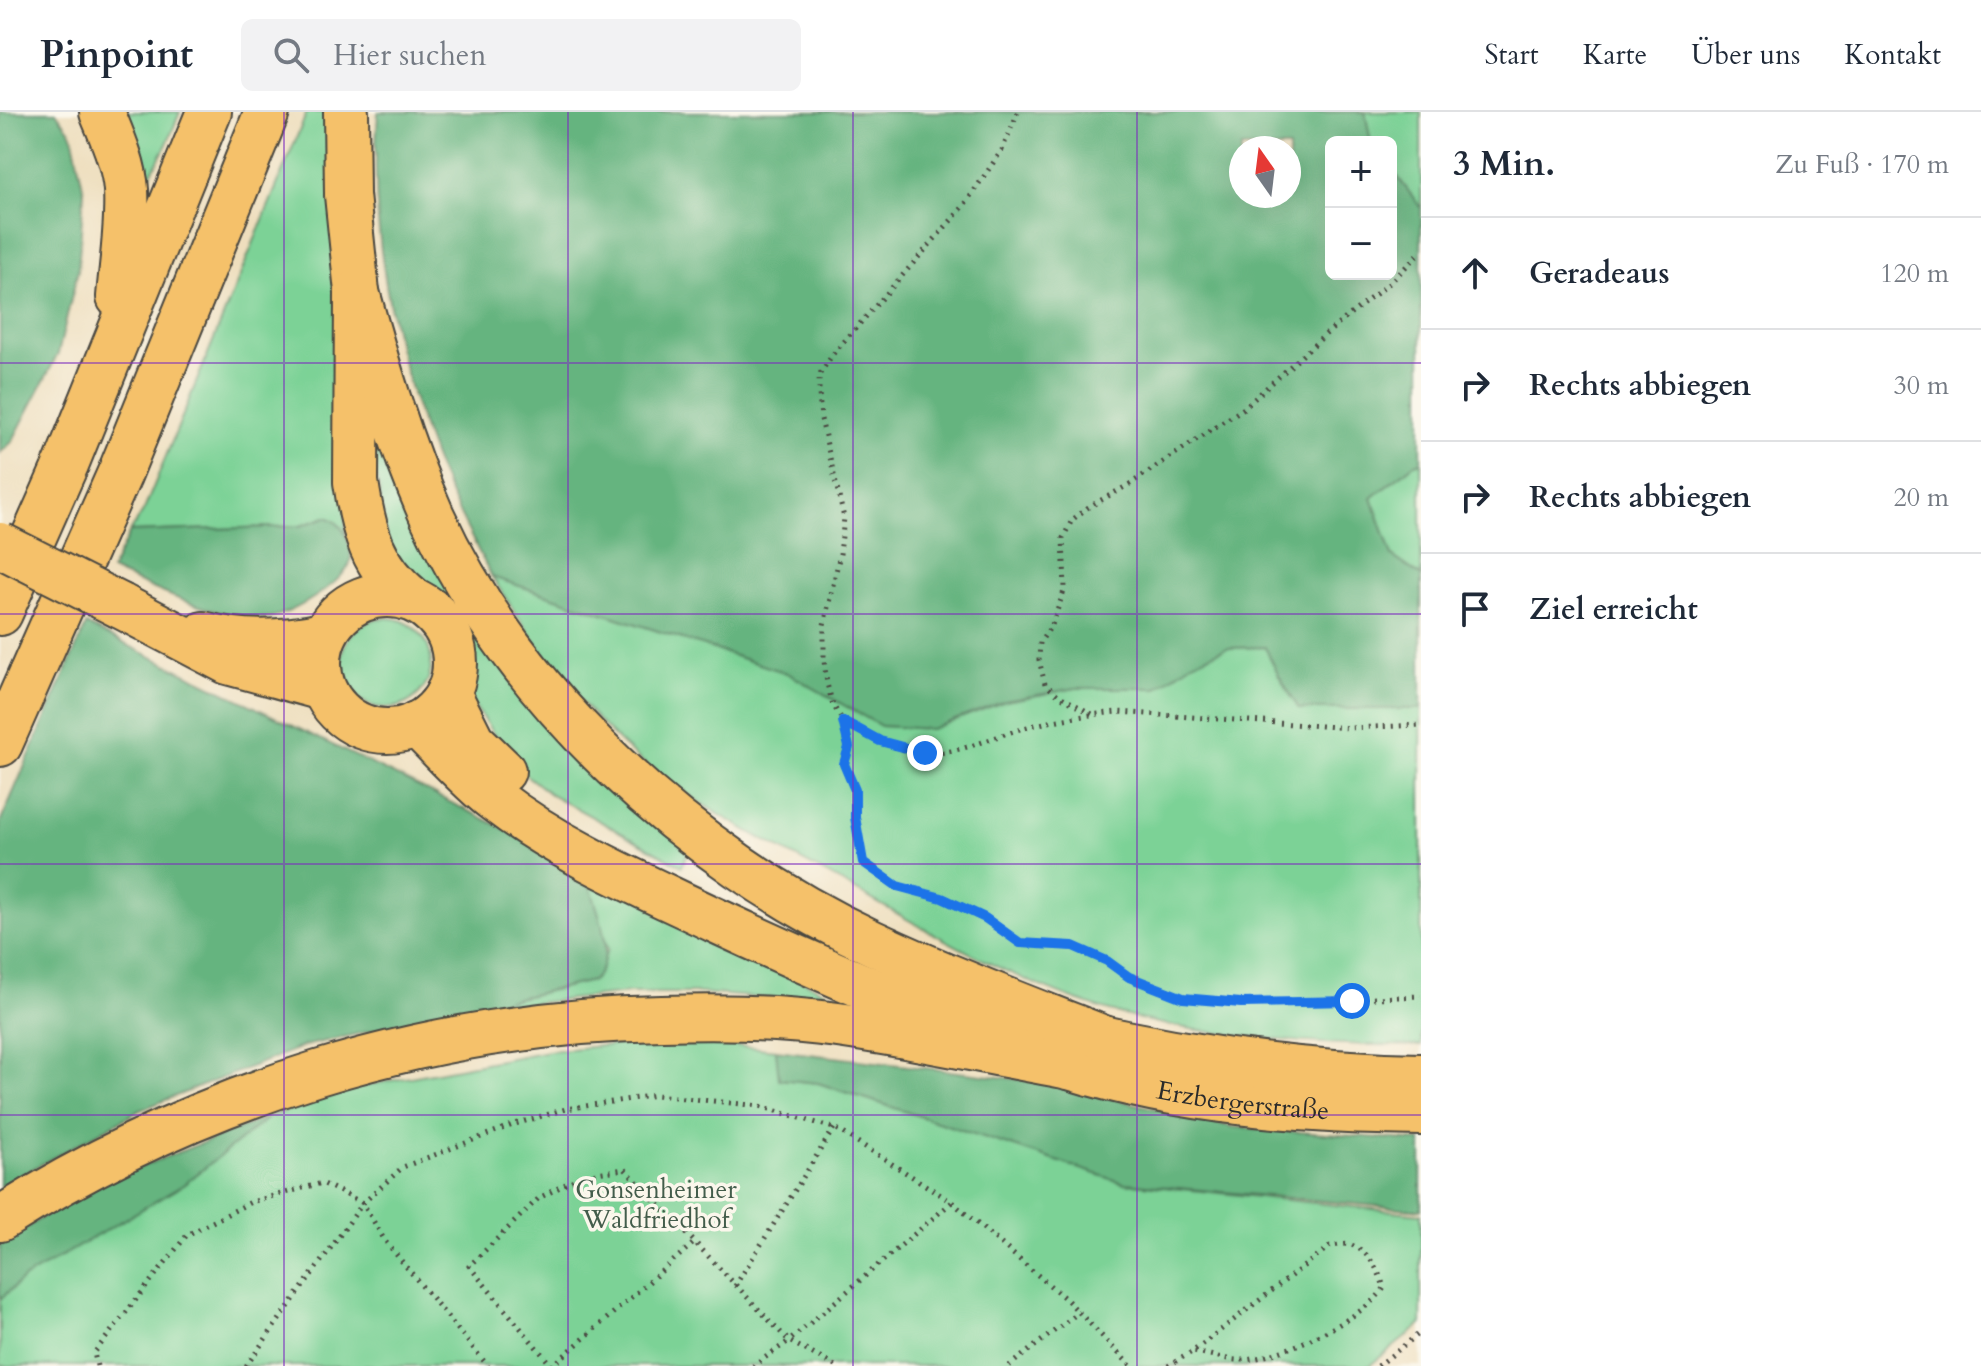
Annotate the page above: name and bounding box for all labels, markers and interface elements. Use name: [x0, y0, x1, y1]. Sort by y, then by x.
search box: [241, 19, 801, 91]
text: Pinpoint: [40, 29, 193, 81]
icon: search: [269, 33, 313, 77]
text: Hier suchen: [333, 35, 487, 76]
text: Start: [1485, 36, 1539, 74]
text: Karte: [1583, 36, 1647, 74]
text: Über uns: [1691, 36, 1800, 74]
text: Kontakt: [1844, 36, 1941, 74]
north arrow: [1229, 136, 1301, 208]
map controls: [1325, 136, 1397, 280]
button: +: [1325, 136, 1397, 208]
text: 3 Min.: [1453, 141, 1555, 187]
text: Zu Fuß · 170 m: [1775, 147, 1949, 182]
button: −: [1325, 208, 1397, 280]
icon: ahead: [1453, 251, 1497, 295]
text: Geradeaus: [1529, 253, 1670, 294]
text: 120 m: [1880, 256, 1949, 291]
icon: right: [1453, 363, 1497, 407]
text: Rechts abbiegen: [1529, 365, 1751, 406]
text: 30 m: [1893, 368, 1949, 403]
icon: right: [1453, 475, 1497, 519]
text: Rechts abbiegen: [1529, 477, 1751, 518]
text: 20 m: [1893, 480, 1949, 515]
icon: arrive: [1453, 587, 1497, 631]
text: Ziel erreicht: [1529, 589, 1698, 630]
route end: [907, 735, 943, 771]
route start: [1334, 983, 1370, 1019]
street label: Erzbergerstraße: [1154, 1073, 1330, 1128]
park label: Gonsenheimer Waldfriedhof: [575, 1172, 737, 1237]

